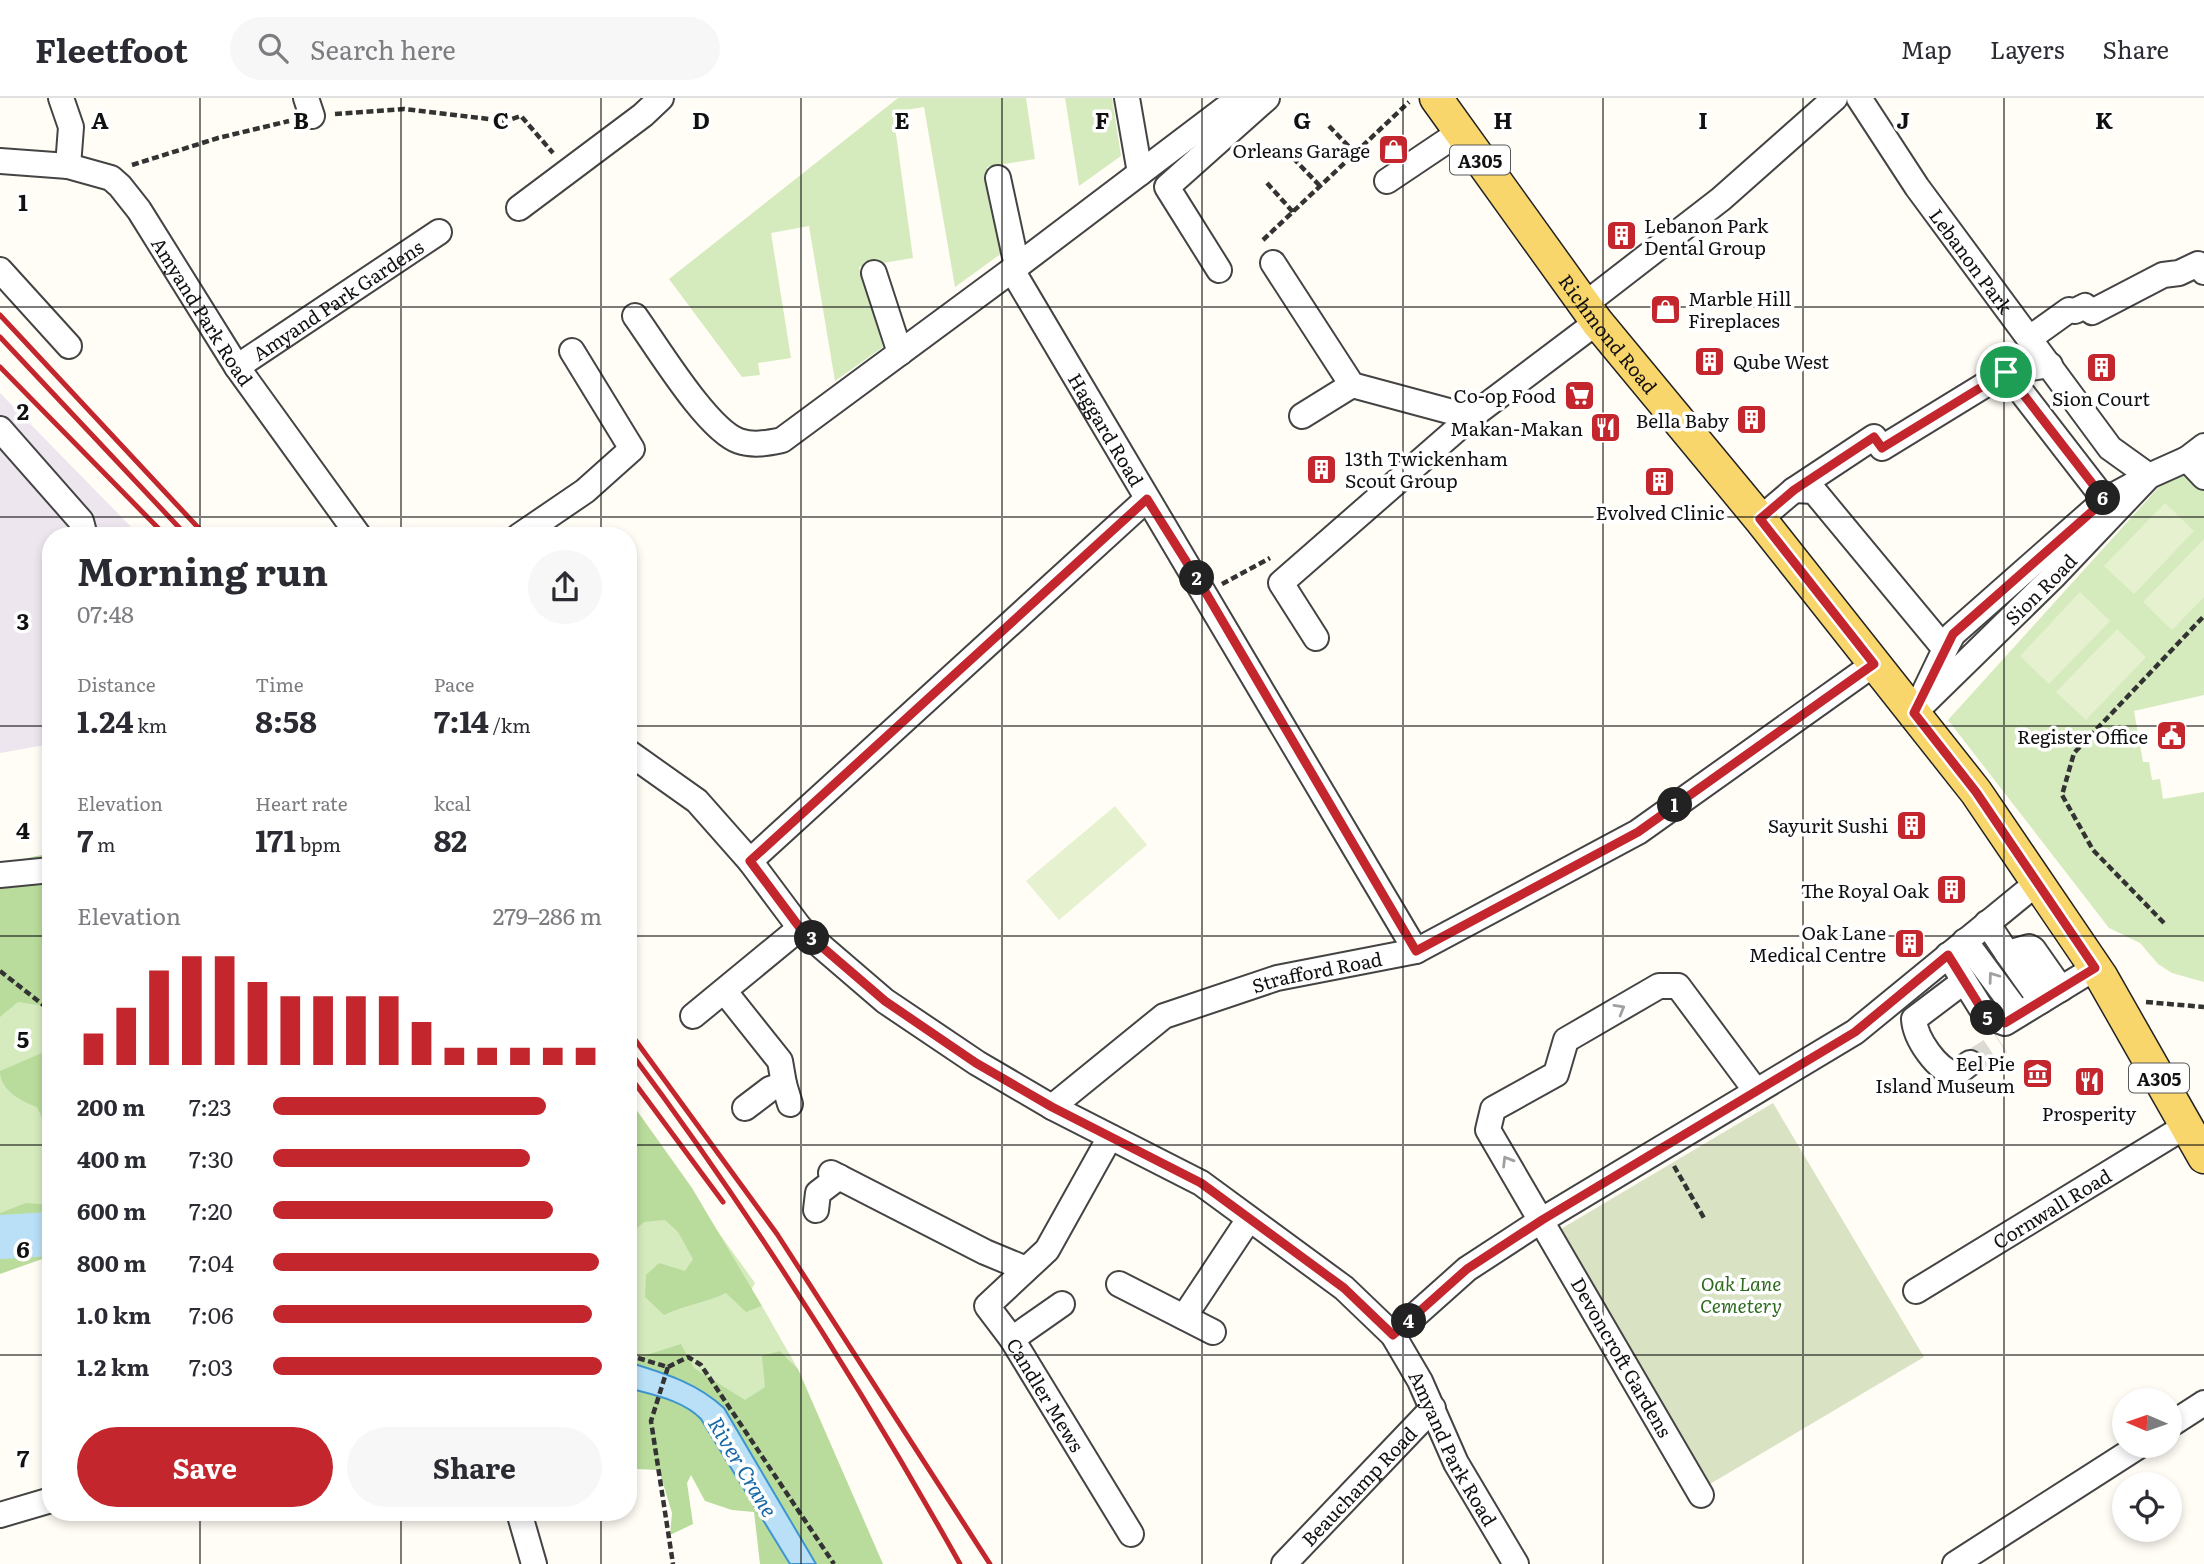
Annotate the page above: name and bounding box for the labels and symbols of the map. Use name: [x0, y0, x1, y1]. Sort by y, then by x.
text: A: [91, 102, 109, 136]
text: B: [293, 102, 309, 136]
text: C: [493, 102, 509, 136]
text: D: [692, 102, 710, 136]
text: E: [894, 102, 910, 136]
text: F: [1095, 102, 1110, 136]
text: G: [1293, 102, 1311, 136]
text: H: [1493, 102, 1513, 136]
text: I: [1698, 102, 1708, 136]
text: J: [1896, 102, 1910, 136]
text: K: [2095, 102, 2113, 136]
shop icon: Orleans Garage: [1376, 133, 1410, 167]
place label: Orleans Garage: [1232, 136, 1370, 164]
road number: A305: [1450, 146, 1510, 174]
text: 1: [18, 184, 28, 218]
street label: Lebanon Park: [1923, 202, 2020, 320]
place label: Lebanon Park Dental Group: [1644, 211, 1769, 261]
building icon: Lebanon Park Dental Group: [1604, 219, 1638, 253]
street label: Amyand Park Road: [145, 231, 260, 392]
street label: Amyand Park Gardens: [247, 232, 429, 367]
street label: Richmond Road: [1553, 268, 1665, 400]
place label: Marble Hill Fireplaces: [1688, 284, 1791, 334]
shop icon: Marble Hill Fireplaces: [1648, 292, 1682, 326]
pin: [1976, 342, 2036, 402]
building icon: Qube West: [1693, 344, 1727, 378]
place label: Qube West: [1733, 347, 1829, 375]
building icon: Sion Court: [2084, 350, 2118, 384]
street label: Haggard Road: [1062, 367, 1151, 492]
supermarket icon: Co-op Food: [1562, 378, 1596, 412]
place label: Co-op Food: [1454, 381, 1556, 409]
place label: Sion Court: [2052, 384, 2150, 412]
text: 2: [17, 393, 29, 427]
building icon: Bella Baby: [1735, 403, 1769, 437]
place label: Bella Baby: [1636, 406, 1729, 434]
restaurant icon: Makan-Makan: [1589, 411, 1623, 445]
place label: Makan-Makan: [1450, 414, 1583, 442]
place label: 13th Twickenham Scout Group: [1345, 444, 1508, 494]
building icon: 13th Twickenham Scout Group: [1305, 452, 1339, 486]
building icon: Evolved Clinic: [1643, 464, 1677, 498]
pin: 6: [2086, 480, 2120, 516]
place label: Evolved Clinic: [1595, 498, 1725, 526]
street label: Sion Road: [1998, 547, 2083, 631]
pin: 2: [1180, 560, 1214, 596]
text: 3: [17, 603, 29, 637]
public building icon: Register Office: [2154, 719, 2188, 753]
place label: Register Office: [2017, 722, 2148, 750]
pin: 1: [1658, 788, 1692, 822]
building icon: Sayurit Sushi: [1894, 808, 1928, 842]
place label: Sayurit Sushi: [1768, 811, 1888, 839]
text: 4: [16, 812, 30, 846]
building icon: The Royal Oak: [1935, 873, 1969, 907]
place label: The Royal Oak: [1801, 876, 1929, 904]
place label: Oak Lane Medical Centre: [1749, 918, 1886, 968]
pin: 3: [794, 920, 830, 956]
building icon: Oak Lane Medical Centre: [1892, 926, 1926, 960]
street label: Strafford Road: [1248, 944, 1385, 999]
one-way arrow: [1988, 972, 2001, 985]
pin: 5: [1970, 1000, 2006, 1035]
one-way arrow: [1612, 1004, 1625, 1017]
text: 5: [17, 1021, 29, 1055]
place label: Eel Pie Island Museum: [1875, 1049, 2015, 1099]
museum icon: Eel Pie Island Museum: [2021, 1057, 2055, 1091]
road number: A305: [2129, 1063, 2189, 1093]
restaurant icon: Prosperity: [2072, 1065, 2106, 1099]
place label: Prosperity: [2042, 1099, 2136, 1127]
one-way arrow: [1502, 1156, 1515, 1169]
street label: Cornwall Road: [1987, 1161, 2117, 1255]
text: 6: [16, 1231, 30, 1265]
park label: Oak Lane Cemetery: [1700, 1269, 1782, 1319]
street label: Devoncroft Gardens: [1565, 1272, 1680, 1443]
pin: 4: [1392, 1304, 1426, 1338]
street label: Candler Mews: [1000, 1332, 1092, 1457]
street label: Amyand Park Road: [1402, 1365, 1504, 1531]
north arrow: [2112, 1388, 2182, 1458]
water label: River Crane: [702, 1410, 786, 1522]
street label: Beauchamp Road: [1295, 1419, 1423, 1552]
text: 7: [17, 1440, 30, 1474]

